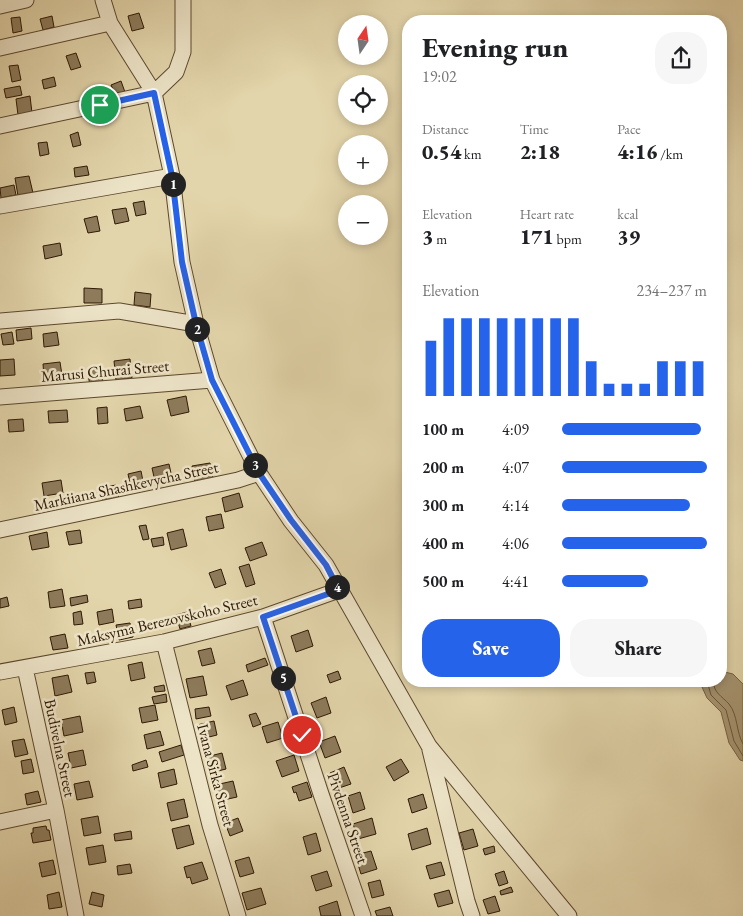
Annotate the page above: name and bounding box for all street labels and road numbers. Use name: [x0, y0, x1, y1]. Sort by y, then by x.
street label: Marusi Churai Street: [40, 355, 170, 387]
street label: Markiiana Shashkevycha Street: [32, 456, 220, 516]
street label: Maksyma Berezovskoho Street: [75, 589, 259, 651]
street label: Budivelna Street: [39, 697, 81, 799]
street label: Ivana Sirka Street: [192, 721, 240, 829]
street label: Pivdenna Street: [323, 770, 373, 866]

